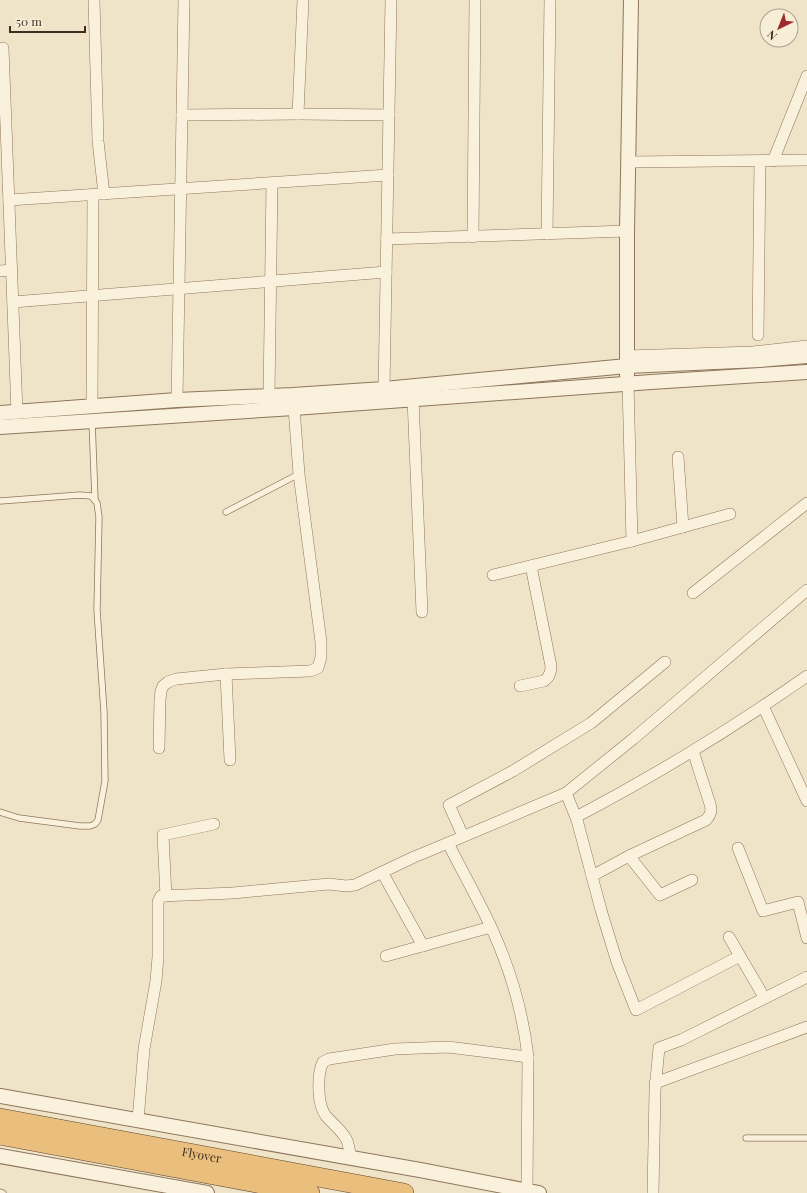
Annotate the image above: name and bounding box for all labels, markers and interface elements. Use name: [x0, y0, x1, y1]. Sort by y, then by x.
scale bar: [10, 8, 85, 34]
north arrow: [759, 8, 799, 48]
text: 50 m: [16, 13, 42, 29]
text: N: [764, 27, 780, 44]
street label: Flyover: [181, 1143, 223, 1166]

